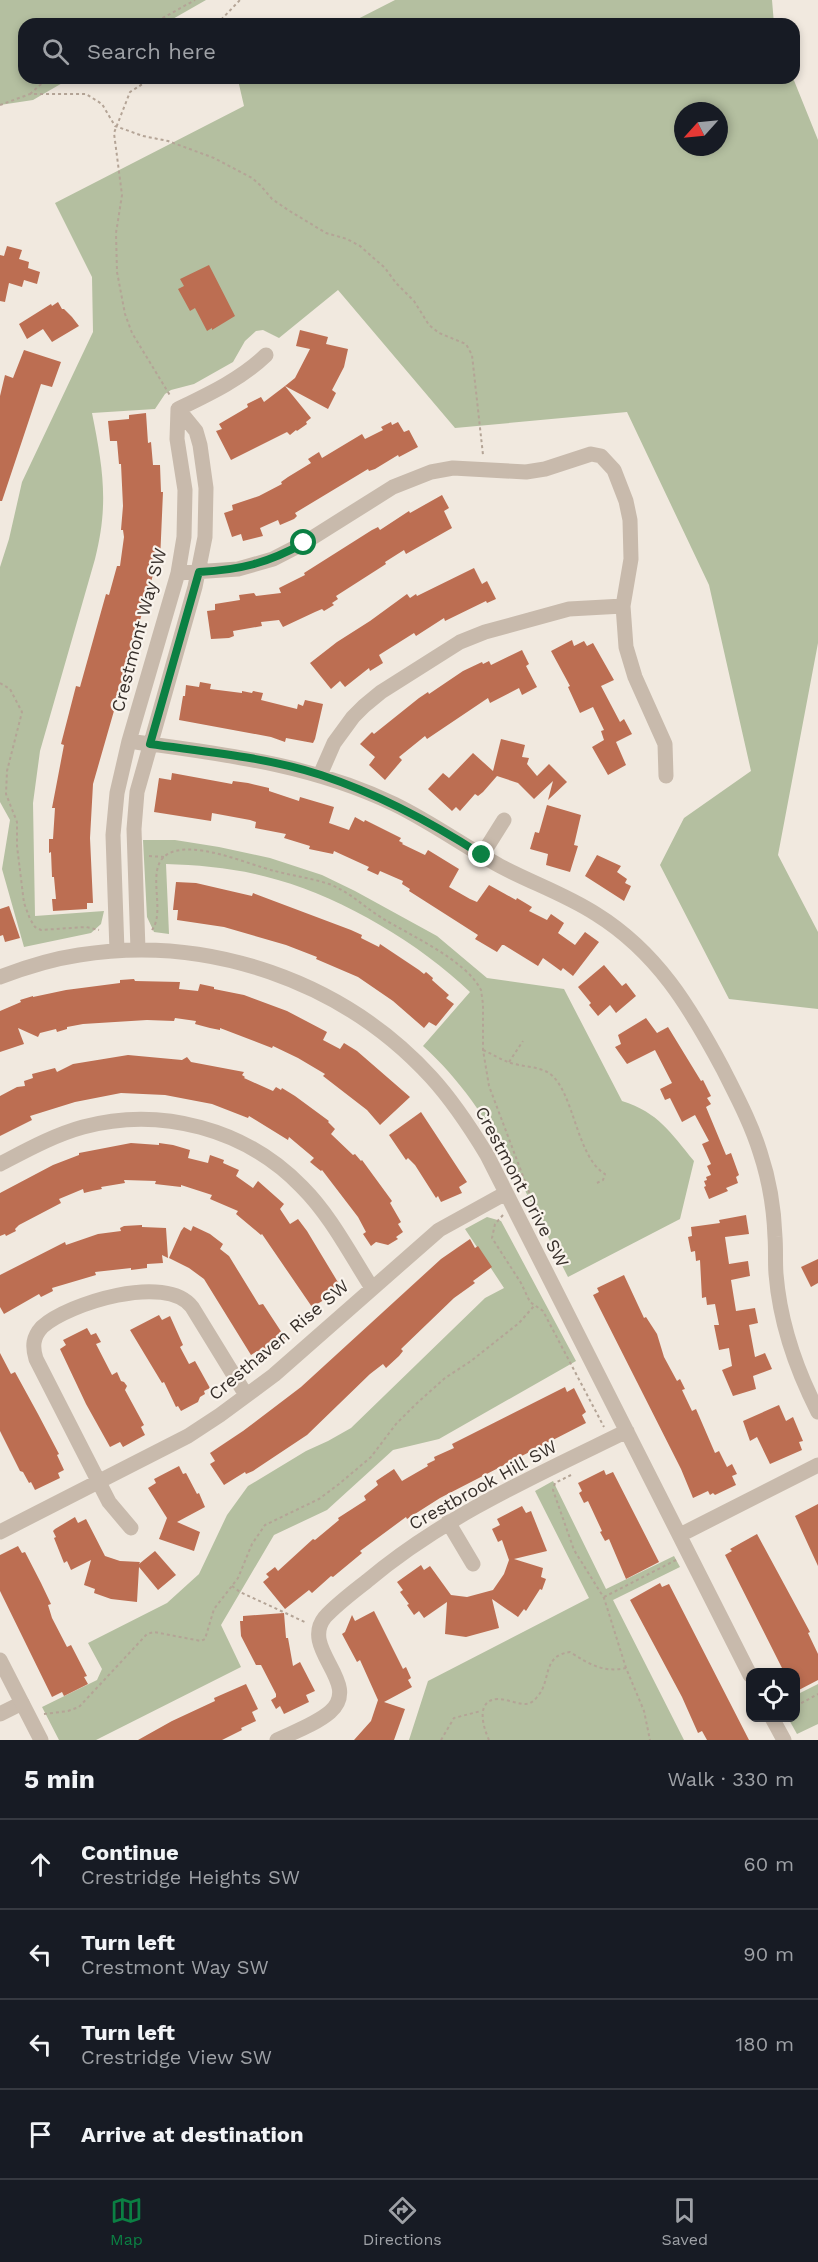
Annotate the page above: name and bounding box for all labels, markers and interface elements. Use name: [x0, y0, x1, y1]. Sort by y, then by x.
search box: [18, 18, 800, 84]
icon: search: [39, 35, 72, 68]
text: Search here: [87, 39, 216, 64]
north arrow: [674, 102, 728, 156]
route start: [290, 529, 316, 555]
street label: Crestmont Way SW: [107, 546, 171, 714]
route end: [468, 841, 494, 867]
street label: Crestmont Drive SW: [471, 1103, 574, 1271]
street label: Cresthaven Rise SW: [204, 1275, 353, 1404]
street label: Crestbrook Hill SW: [405, 1435, 560, 1534]
map controls: [746, 1668, 800, 1722]
button: locate: [746, 1668, 800, 1722]
text: 5 min: [24, 1764, 95, 1794]
text: Walk · 330 m: [667, 1767, 794, 1791]
text: Continue: [81, 1840, 179, 1865]
icon: ahead: [24, 1848, 57, 1881]
text: 60 m: [744, 1852, 794, 1876]
text: Crestridge Heights SW: [81, 1865, 300, 1889]
text: Turn left: [81, 1930, 175, 1955]
icon: left: [24, 1938, 57, 1971]
text: 90 m: [743, 1942, 794, 1966]
text: Crestmont Way SW: [81, 1955, 269, 1979]
text: Turn left: [81, 2020, 175, 2045]
icon: left: [24, 2028, 57, 2061]
text: 180 m: [736, 2032, 794, 2056]
text: Crestridge View SW: [81, 2045, 272, 2069]
icon: arrive: [24, 2118, 57, 2151]
text: Arrive at destination: [81, 2122, 304, 2147]
tab: Map: [110, 2194, 143, 2249]
tab: Directions: [363, 2194, 442, 2249]
tab: Saved: [662, 2194, 708, 2249]

